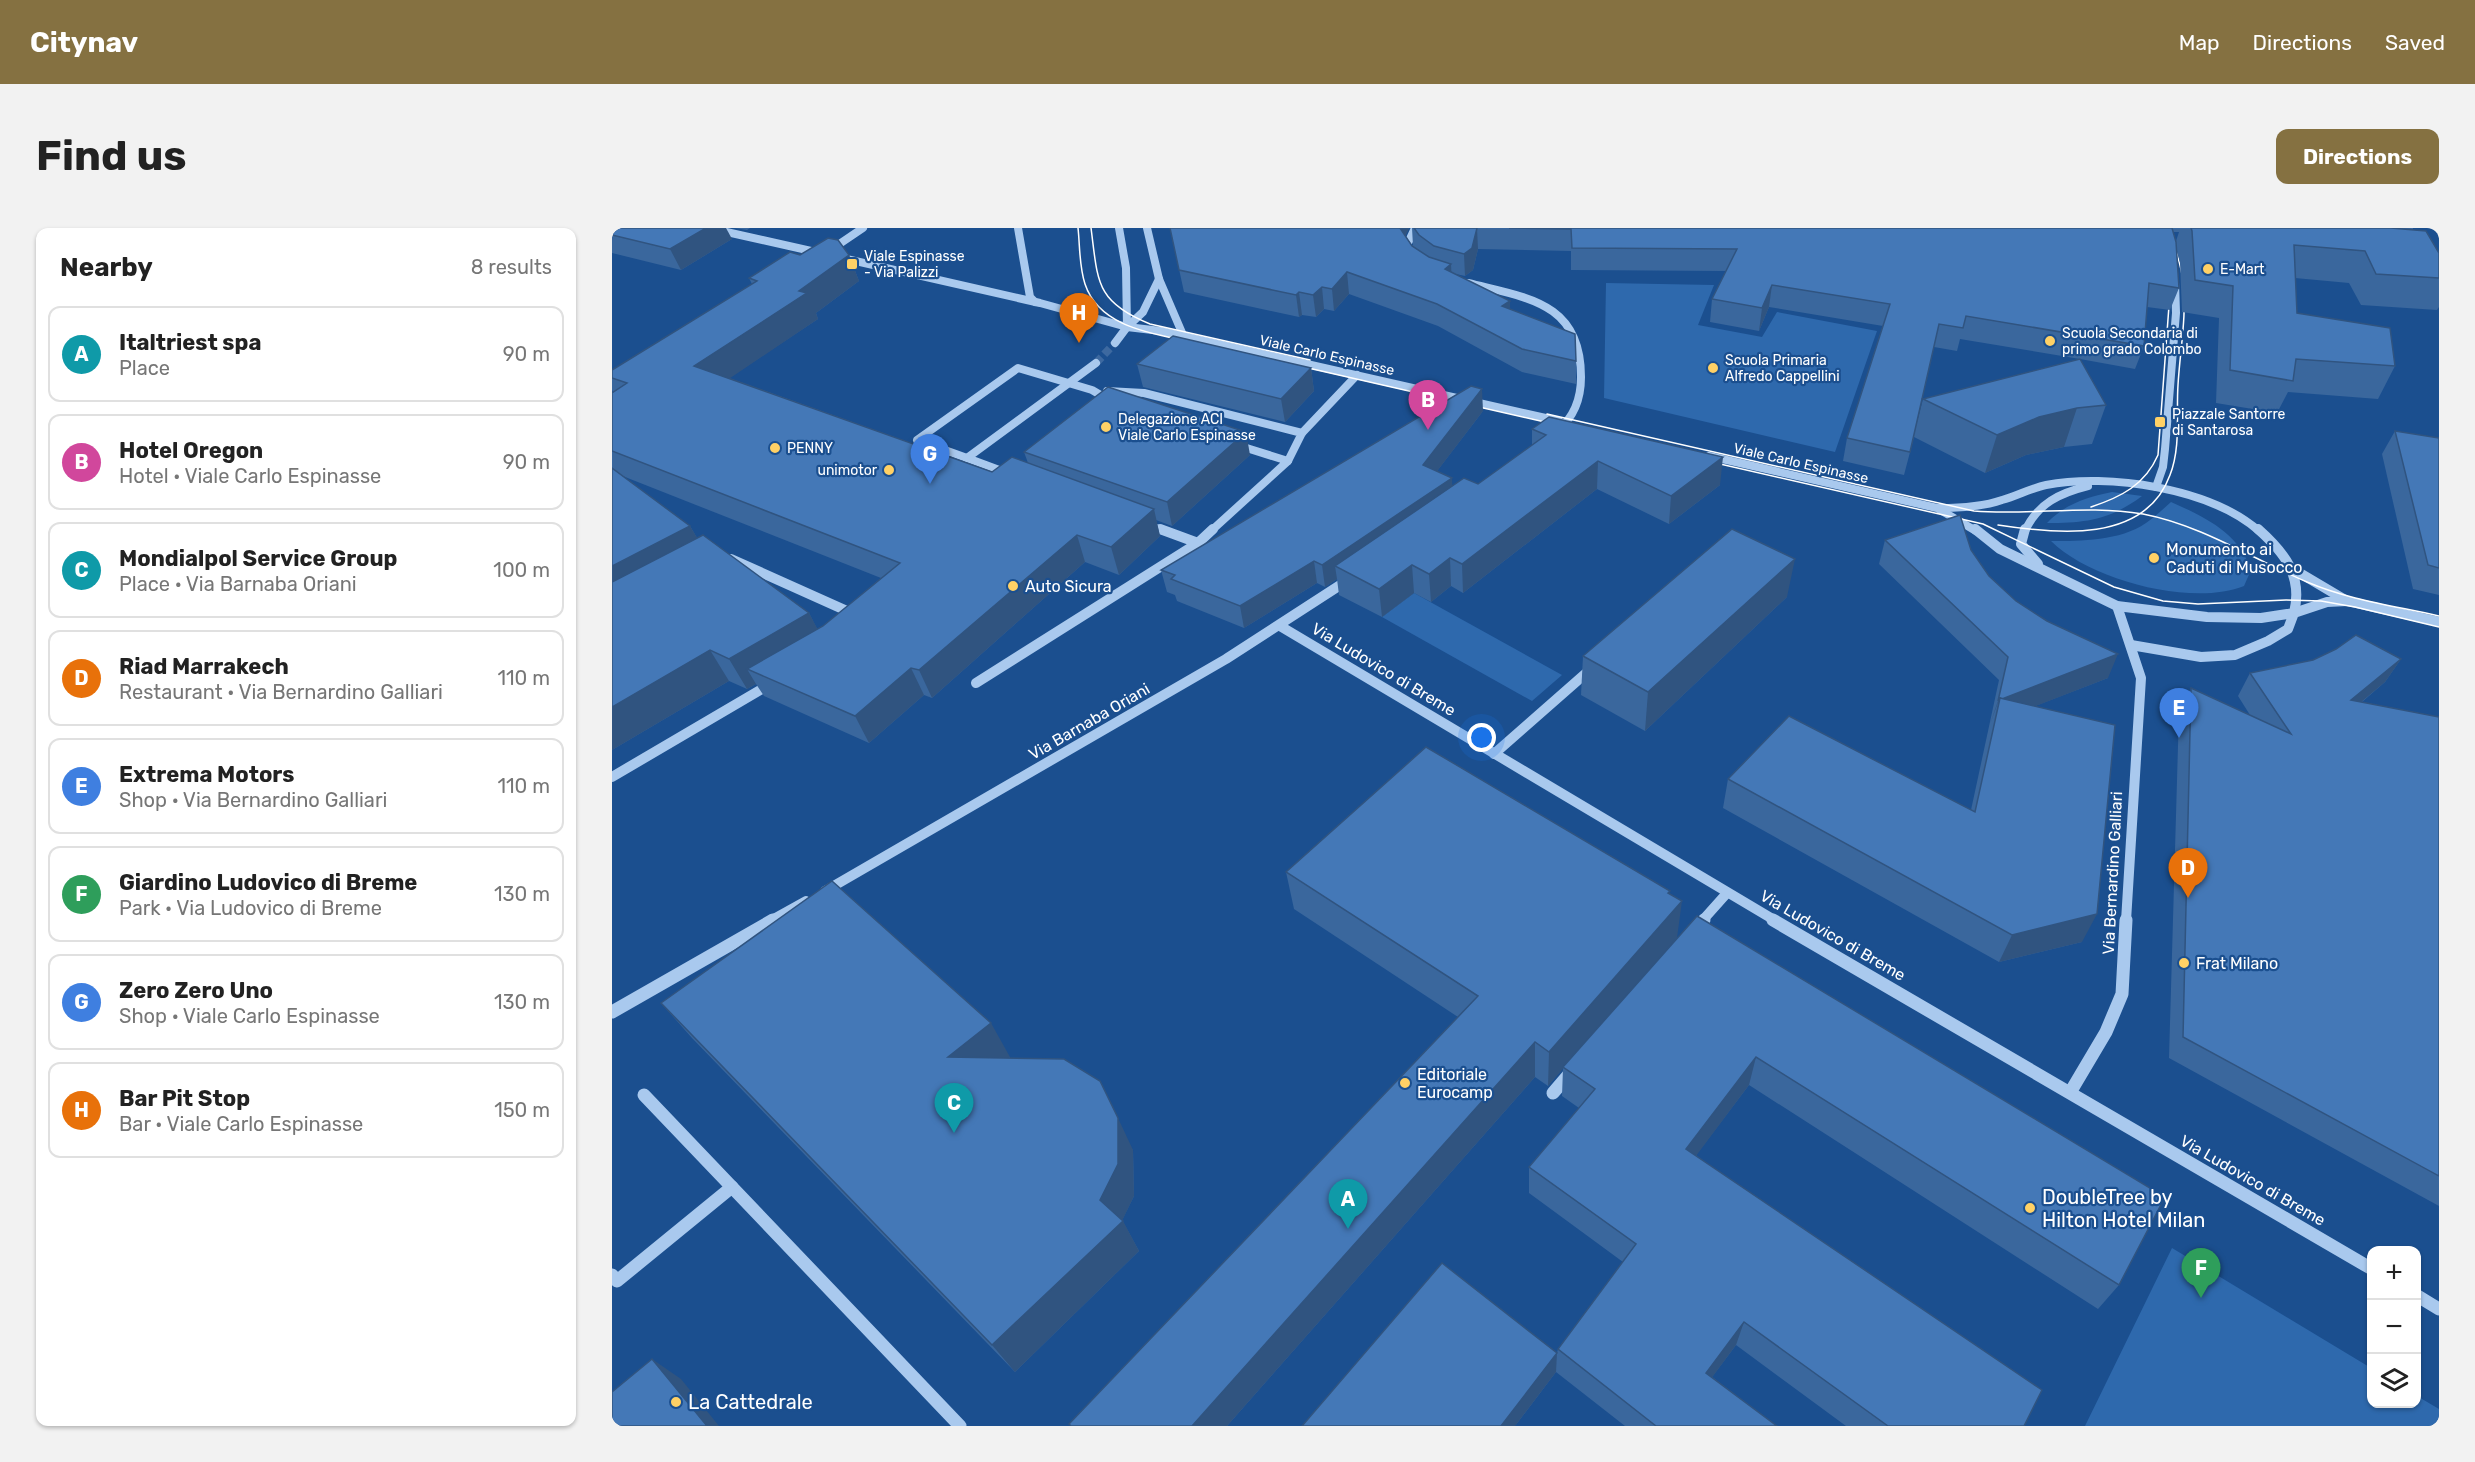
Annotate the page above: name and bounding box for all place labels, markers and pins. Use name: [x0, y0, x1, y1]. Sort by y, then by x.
place label: Viale Espinasse - Via Palizzi: [864, 248, 965, 281]
marker: Viale Espinasse - Via Palizzi: [845, 257, 859, 271]
place label: E-Mart: [2220, 261, 2265, 278]
marker: E-Mart: [2201, 262, 2215, 276]
pin: H: [1060, 294, 1098, 343]
place label: Scuola Secondaria di primo grado Colombo: [2062, 325, 2202, 358]
marker: Scuola Secondaria di primo grado Colombo: [2043, 334, 2057, 348]
place label: Scuola Primaria Alfredo Cappellini: [1725, 352, 1840, 385]
marker: Scuola Primaria Alfredo Cappellini: [1706, 361, 1720, 375]
pin: B: [1408, 380, 1448, 430]
place label: Piazzale Santorre di Santarosa: [2172, 406, 2286, 439]
place label: Delegazione ACI Viale Carlo Espinasse: [1118, 411, 1256, 444]
marker: Piazzale Santorre di Santarosa: [2153, 415, 2167, 429]
marker: Delegazione ACI Viale Carlo Espinasse: [1099, 420, 1113, 434]
pin: G: [910, 434, 950, 484]
place label: PENNY: [787, 440, 833, 457]
marker: PENNY: [768, 441, 782, 455]
place label: unimotor: [817, 462, 878, 479]
marker: unimotor: [882, 463, 896, 477]
place label: Monumento ai Caduti di Musocco: [2166, 540, 2303, 577]
marker: Monumento ai Caduti di Musocco: [2147, 551, 2161, 565]
place label: Auto Sicura: [1025, 577, 1112, 596]
marker: Auto Sicura: [1006, 579, 1020, 593]
pin: E: [2160, 688, 2198, 738]
pin: D: [2168, 848, 2208, 898]
place label: Frat Milano: [2196, 954, 2278, 973]
marker: Frat Milano: [2177, 956, 2191, 970]
place label: Editoriale Eurocamp: [1417, 1065, 1493, 1102]
marker: Editoriale Eurocamp: [1398, 1076, 1412, 1090]
pin: C: [934, 1084, 974, 1133]
pin: A: [1328, 1180, 1368, 1229]
place label: DoubleTree by Hilton Hotel Milan: [2042, 1185, 2205, 1232]
marker: DoubleTree by Hilton Hotel Milan: [2023, 1201, 2037, 1215]
pin: F: [2182, 1248, 2220, 1298]
place label: La Cattedrale: [688, 1390, 813, 1414]
marker: La Cattedrale: [669, 1395, 683, 1409]

